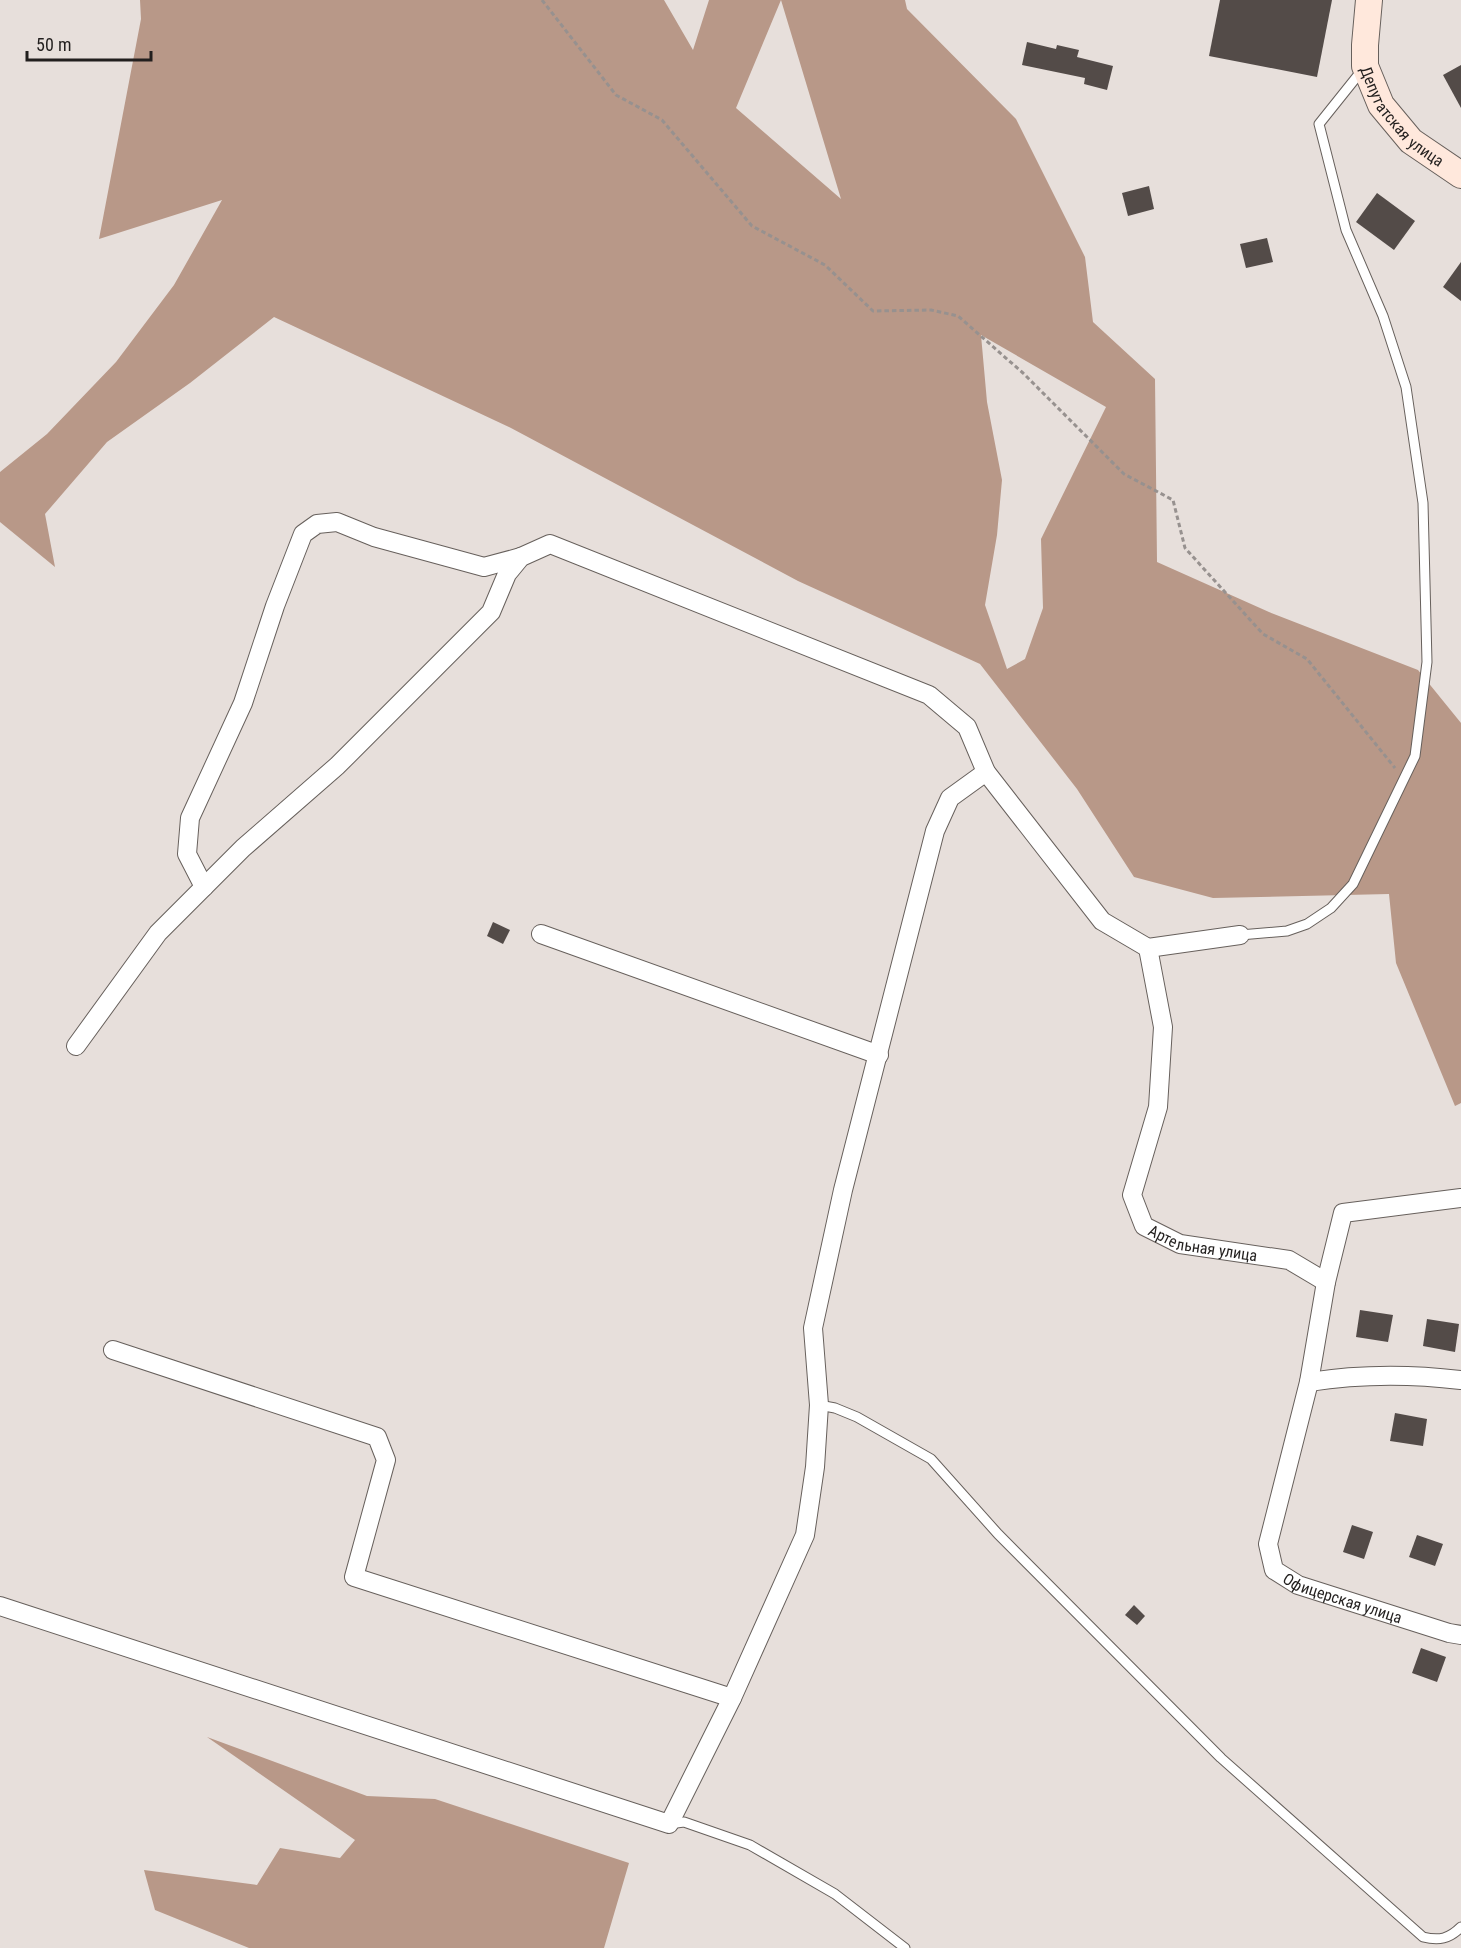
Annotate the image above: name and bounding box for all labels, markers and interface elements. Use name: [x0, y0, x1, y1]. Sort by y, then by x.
scale bar: [27, 24, 152, 62]
text: 50 m: [36, 34, 71, 55]
street label: Депутатская улица: [1356, 63, 1448, 170]
street label: Артельная улица: [1146, 1220, 1259, 1265]
street label: Офицерская улица: [1280, 1569, 1404, 1627]

